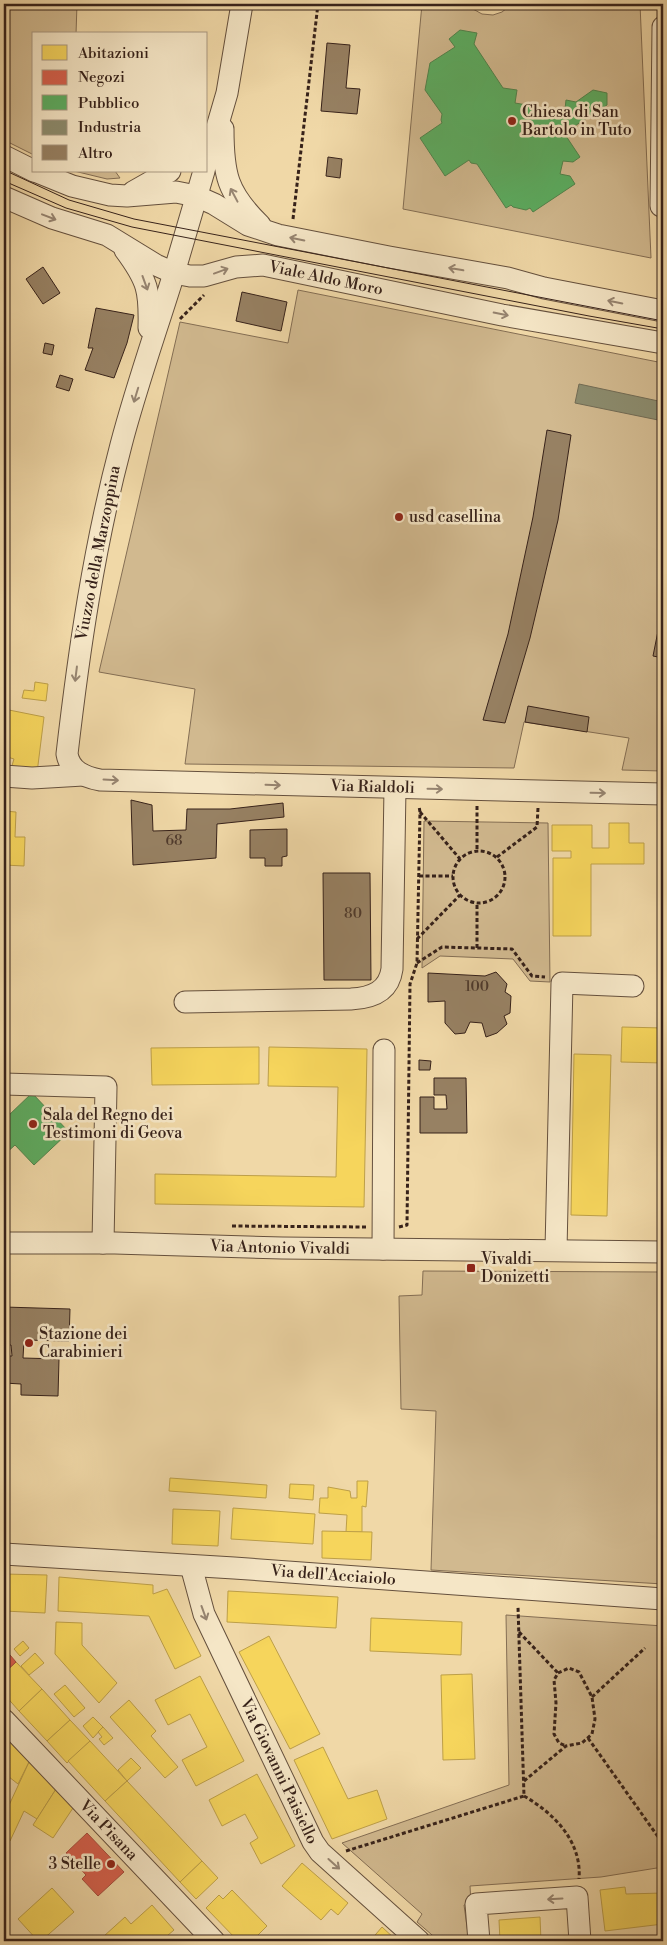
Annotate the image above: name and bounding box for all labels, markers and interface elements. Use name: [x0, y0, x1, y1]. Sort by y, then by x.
legend: [32, 32, 208, 172]
text: Abitazioni: [77, 44, 149, 63]
text: Negozi: [78, 68, 125, 87]
text: Pubblico: [78, 94, 139, 113]
place label: Chiesa di San Bartolo in Tuto: [521, 102, 632, 140]
marker: Chiesa di San Bartolo in Tuto: [506, 115, 518, 127]
text: Industria: [78, 118, 141, 137]
text: Altro: [77, 144, 113, 163]
one-way arrow: [229, 188, 239, 202]
one-way arrow: [41, 213, 56, 222]
one-way arrow: [289, 234, 305, 243]
street label: Viale Aldo Moro: [266, 256, 385, 300]
one-way arrow: [449, 264, 465, 274]
one-way arrow: [213, 266, 229, 275]
one-way arrow: [141, 275, 150, 290]
one-way arrow: [608, 296, 624, 306]
one-way arrow: [492, 310, 508, 319]
one-way arrow: [130, 387, 140, 403]
street label: Viuzzo della Marzoppina: [71, 463, 125, 643]
place label: usd casellina: [409, 507, 502, 527]
marker: usd casellina: [393, 511, 405, 523]
one-way arrow: [71, 665, 81, 681]
one-way arrow: [102, 775, 118, 785]
street label: Via Rialdoli: [329, 776, 415, 798]
one-way arrow: [264, 780, 281, 790]
one-way arrow: [427, 784, 443, 794]
one-way arrow: [590, 788, 606, 797]
house number: 68: [165, 832, 183, 850]
house number: 80: [344, 905, 362, 923]
house number: 100: [465, 978, 489, 996]
place label: Sala del Regno dei Testimoni di Geova: [43, 1105, 183, 1143]
marker: Sala del Regno dei Testimoni di Geova: [27, 1118, 39, 1130]
street label: Via Antonio Vivaldi: [209, 1236, 350, 1259]
place label: Vivaldi Donizetti: [480, 1249, 550, 1287]
marker: Vivaldi Donizetti: [465, 1262, 477, 1274]
place label: Stazione dei Carabinieri: [39, 1324, 128, 1362]
marker: Stazione dei Carabinieri: [23, 1337, 35, 1349]
street label: Via dell'Acciaiolo: [269, 1561, 397, 1590]
one-way arrow: [200, 1604, 209, 1620]
street label: Via Giovanni Paisiello: [235, 1694, 322, 1847]
street label: Via Pisana: [75, 1795, 143, 1865]
place label: 3 Stelle: [49, 1854, 101, 1874]
marker: 3 Stelle: [105, 1858, 117, 1870]
one-way arrow: [328, 1858, 341, 1870]
one-way arrow: [547, 1894, 563, 1903]

